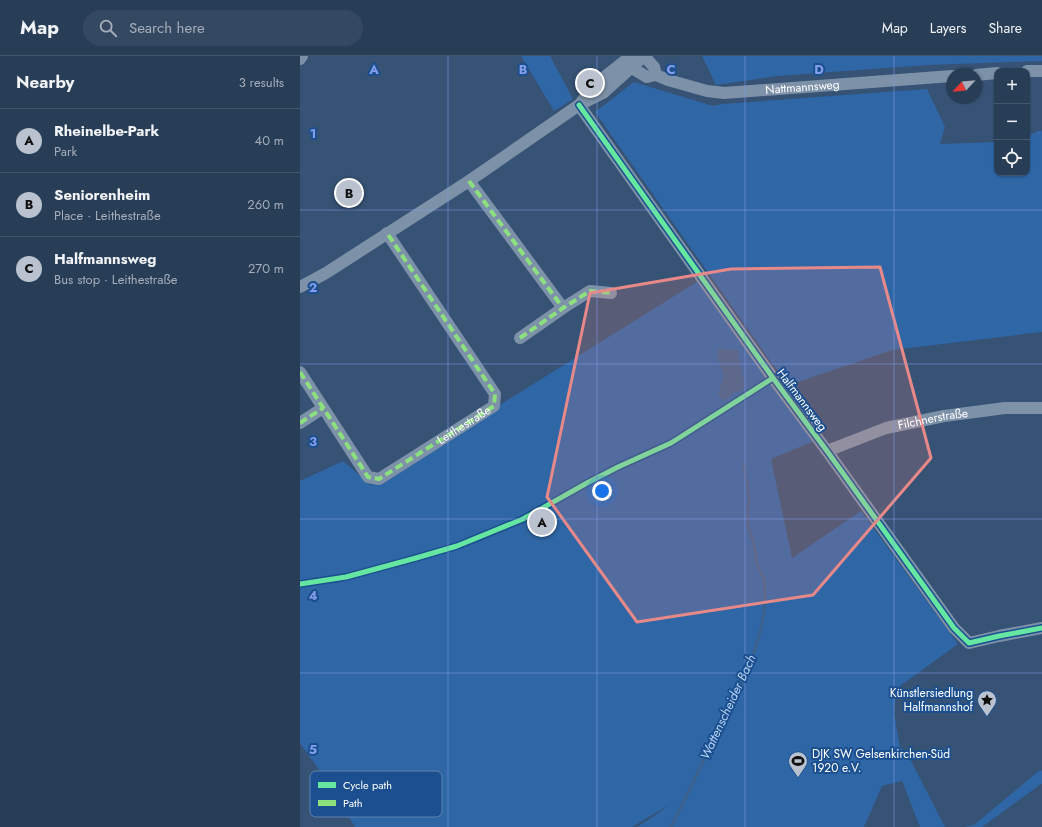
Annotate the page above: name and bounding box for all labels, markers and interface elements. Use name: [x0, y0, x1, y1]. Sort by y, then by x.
search box: [83, 10, 363, 46]
text: Map: [20, 14, 59, 41]
icon: search: [97, 17, 119, 39]
text: Search here: [129, 17, 205, 39]
text: Map: [882, 18, 908, 38]
text: Layers: [930, 18, 966, 38]
text: Share: [988, 18, 1022, 38]
text: A: [368, 60, 379, 79]
text: B: [519, 60, 528, 79]
text: C: [666, 60, 676, 79]
text: D: [814, 60, 824, 79]
pin: C: [577, 68, 603, 98]
north arrow: [946, 68, 982, 104]
map controls: [994, 68, 1030, 176]
button: +: [994, 68, 1030, 104]
text: Nearby: [16, 70, 74, 94]
text: 3 results: [239, 73, 284, 92]
street label: Nattmannsweg: [765, 75, 840, 99]
button: −: [994, 104, 1030, 140]
text: Rheinelbe-Park: [54, 120, 159, 142]
text: 1: [310, 124, 316, 143]
text: A: [24, 131, 34, 150]
text: 40 m: [255, 131, 284, 150]
button: locate: [994, 140, 1030, 176]
text: Park: [54, 142, 77, 161]
pin: B: [336, 178, 362, 208]
text: Seniorenheim: [54, 184, 150, 206]
text: B: [25, 195, 33, 214]
text: 260 m: [247, 195, 284, 214]
text: Place · Leithestraße: [54, 206, 161, 225]
text: Halfmannsweg: [54, 248, 156, 270]
text: C: [24, 259, 34, 278]
text: 270 m: [248, 259, 284, 278]
text: Bus stop · Leithestraße: [54, 270, 177, 289]
text: 2: [309, 278, 317, 297]
street label: Halfmannsweg: [773, 365, 831, 435]
street label: Leithestraße: [434, 401, 494, 449]
street label: Filchnerstraße: [896, 404, 969, 434]
text: 3: [309, 432, 317, 451]
your location: [592, 481, 612, 501]
pin: A: [529, 507, 555, 537]
text: 4: [308, 586, 318, 605]
water label: Wattenscheider Bach: [695, 651, 761, 763]
place label: Künstlersiedlung Halfmannshof: [890, 684, 974, 716]
place icon: Künstlersiedlung Halfmannshof: [976, 689, 998, 717]
text: 5: [309, 740, 317, 759]
place label: DJK SW Gelsenkirchen-Süd 1920 e.V.: [812, 745, 950, 777]
sports icon: DJK SW Gelsenkirchen-Süd 1920 e.V.: [787, 750, 809, 778]
legend: [310, 771, 442, 817]
text: Cycle path: [343, 777, 392, 793]
text: Path: [343, 795, 362, 811]

